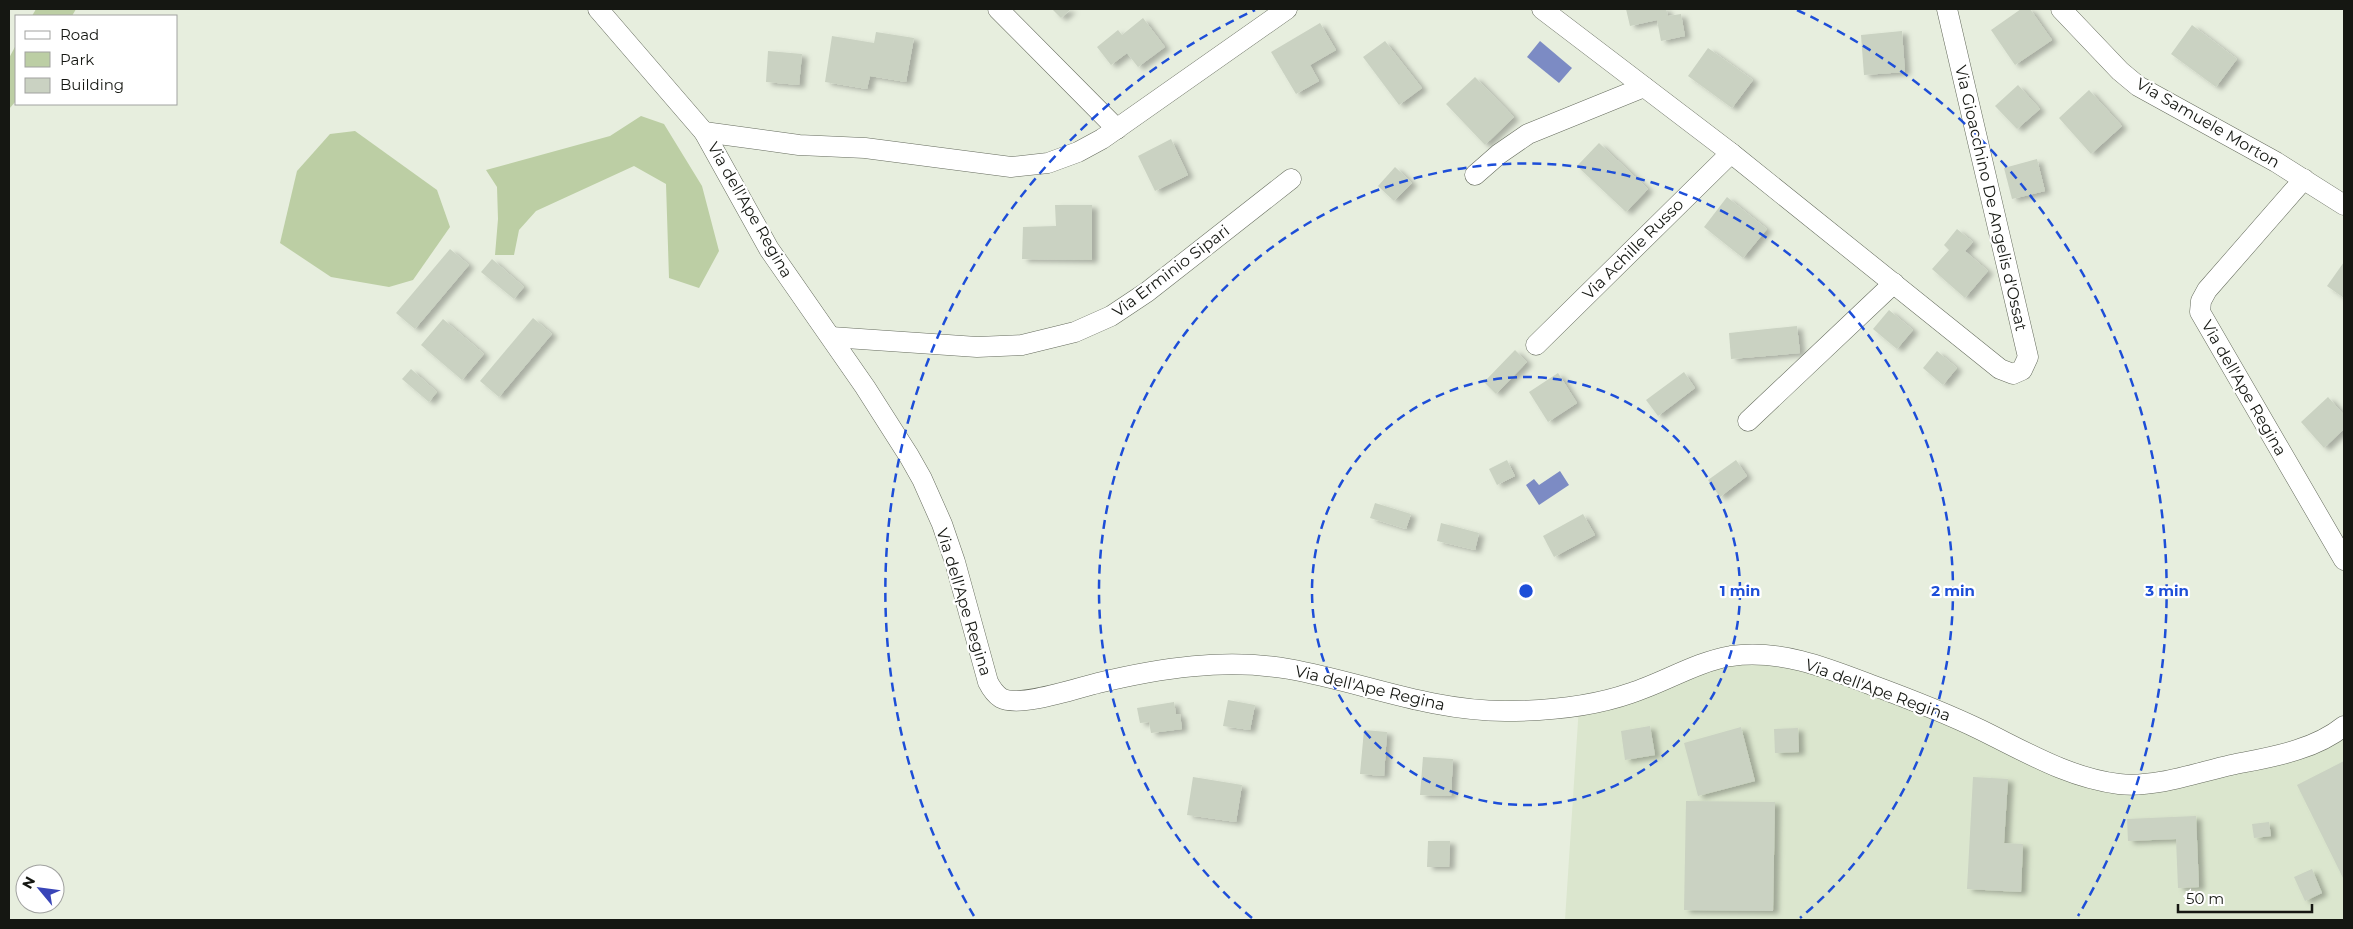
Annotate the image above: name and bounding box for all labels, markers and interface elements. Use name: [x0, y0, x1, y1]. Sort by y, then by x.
legend: [15, 15, 178, 105]
text: Road: [60, 25, 99, 44]
text: Park: [60, 50, 94, 69]
street label: Via Gioacchino De Angelis d'Ossat: [1951, 63, 2031, 333]
street label: Via Samuele Morton: [2133, 74, 2283, 172]
text: Building: [60, 75, 124, 94]
street label: Via dell'Ape Regina: [703, 139, 797, 281]
street label: Via Achille Russo: [1579, 195, 1687, 303]
street label: Via Erminio Sipari: [1109, 221, 1233, 321]
street label: Via dell'Ape Regina: [2197, 317, 2291, 459]
street label: Via dell'Ape Regina: [932, 526, 996, 678]
text: 1 min: [1720, 581, 1760, 600]
text: 2 min: [1931, 581, 1975, 600]
text: 3 min: [2144, 581, 2189, 600]
centre of rings: [1517, 582, 1535, 600]
street label: Via dell'Ape Regina: [1803, 655, 1953, 725]
street label: Via dell'Ape Regina: [1293, 661, 1447, 715]
north arrow: [15, 864, 65, 914]
text: N: [18, 873, 39, 892]
scale bar: [2178, 882, 2312, 914]
text: 50 m: [2186, 889, 2224, 908]

